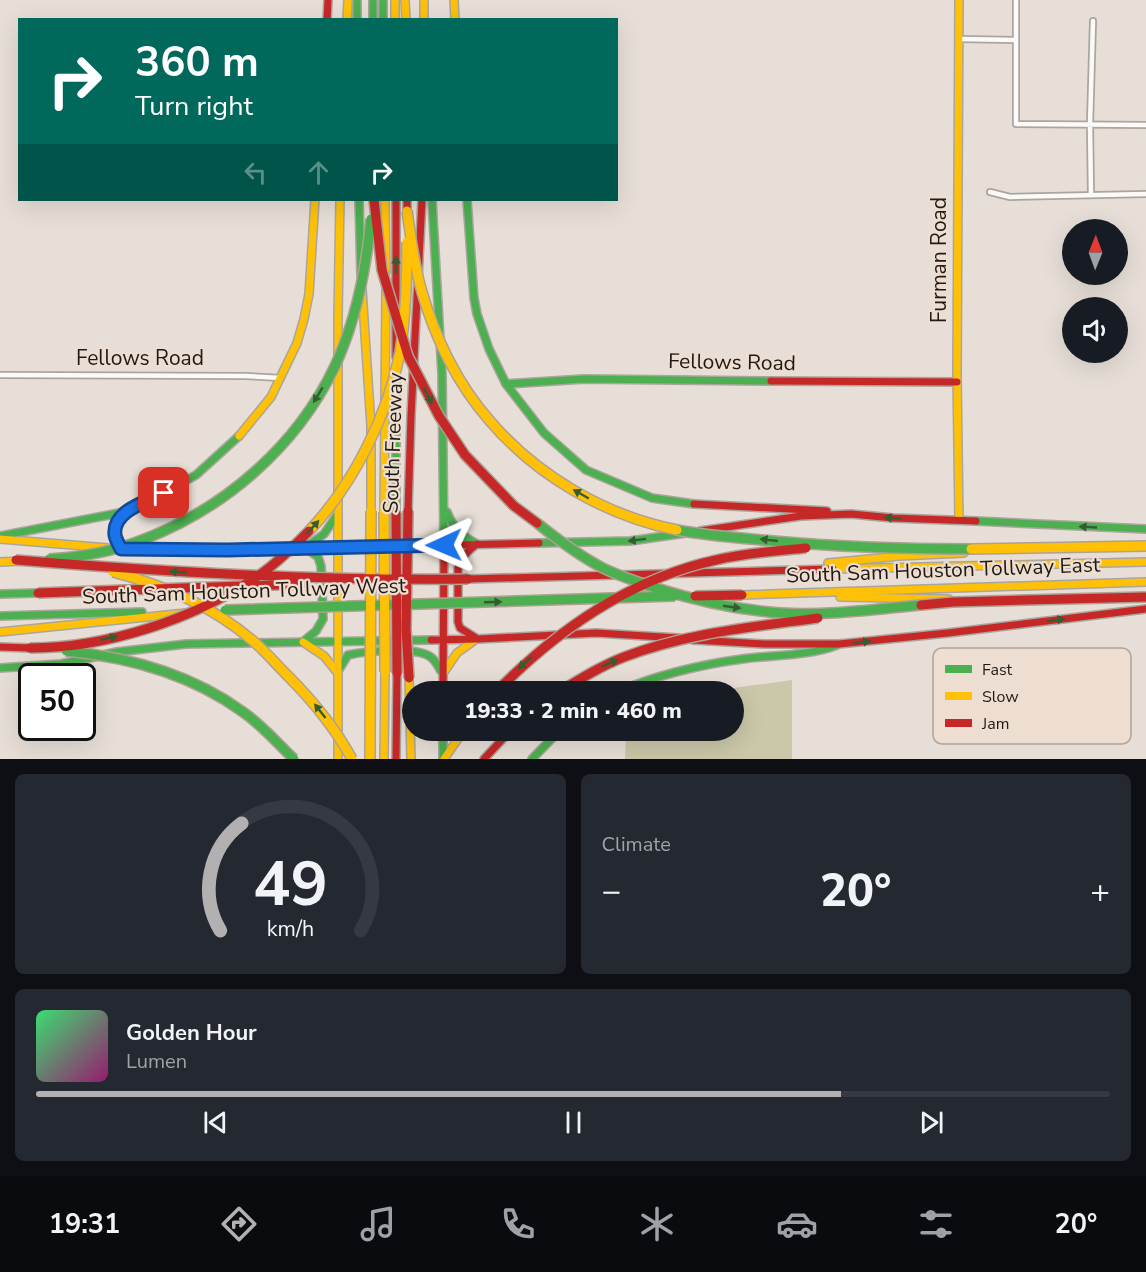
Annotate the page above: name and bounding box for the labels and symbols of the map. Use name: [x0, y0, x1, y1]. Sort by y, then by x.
street label: Furman Road: [925, 197, 953, 323]
north arrow: [1062, 219, 1128, 285]
one-way arrow: [391, 256, 401, 275]
street label: Fellows Road: [76, 344, 204, 372]
street label: Fellows Road: [668, 347, 796, 377]
street label: South Freeway: [377, 372, 409, 514]
one-way arrow: [313, 387, 324, 403]
one-way arrow: [423, 388, 433, 405]
pin: [138, 467, 189, 518]
one-way arrow: [572, 489, 589, 499]
position arrow: [412, 513, 476, 577]
one-way arrow: [883, 513, 902, 522]
one-way arrow: [306, 520, 319, 535]
one-way arrow: [1078, 522, 1097, 532]
one-way arrow: [627, 535, 646, 545]
one-way arrow: [759, 535, 778, 545]
street label: South Sam Houston Tollway East: [785, 551, 1101, 589]
one-way arrow: [169, 568, 188, 577]
street label: South Sam Houston Tollway West: [82, 571, 407, 611]
one-way arrow: [484, 598, 503, 607]
one-way arrow: [722, 603, 741, 612]
one-way arrow: [1047, 615, 1066, 625]
one-way arrow: [100, 633, 119, 642]
one-way arrow: [853, 637, 872, 647]
legend: [933, 648, 1131, 744]
one-way arrow: [518, 656, 533, 669]
one-way arrow: [602, 658, 620, 668]
text: Fast: [982, 659, 1013, 681]
speed limit sign: 50: [18, 663, 96, 741]
text: Slow: [982, 686, 1019, 708]
one-way arrow: [314, 703, 326, 718]
text: Jam: [981, 713, 1009, 735]

